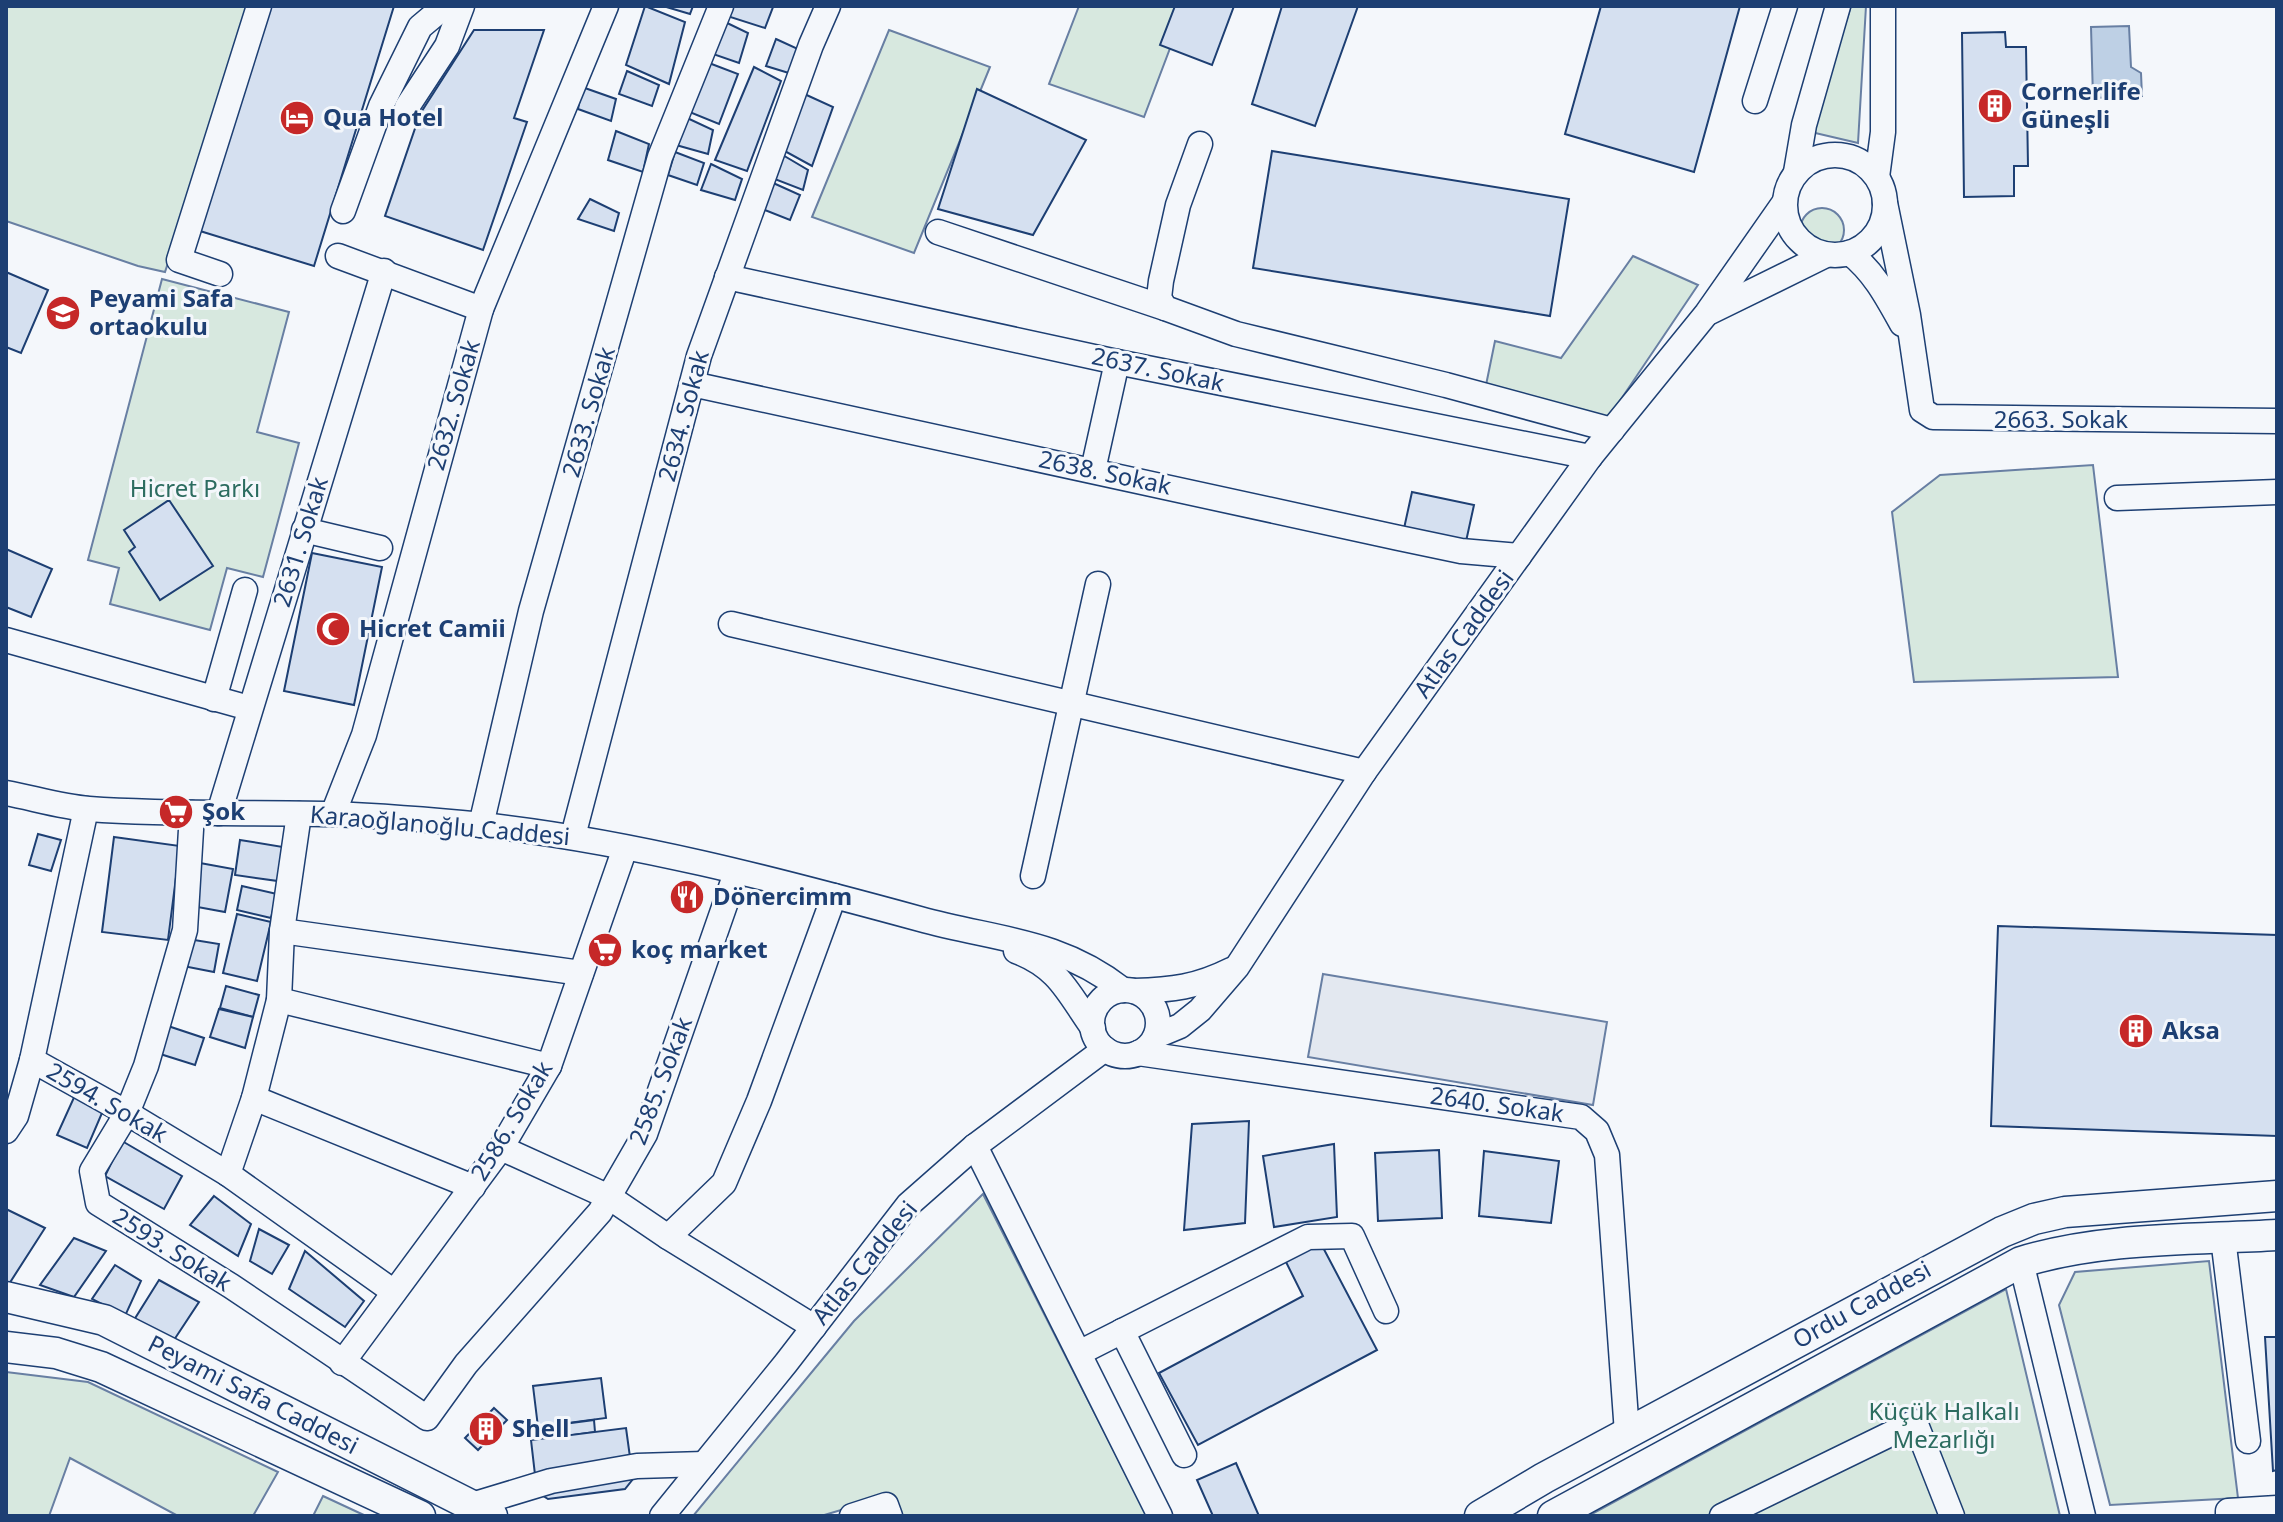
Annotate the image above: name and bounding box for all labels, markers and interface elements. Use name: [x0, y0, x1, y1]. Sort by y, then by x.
place label: Cornerlife Güneşli: [2021, 74, 2141, 135]
building icon: Cornerlife Güneşli: [1976, 87, 2014, 125]
hotel icon: Qua Hotel: [278, 99, 316, 137]
place label: Qua Hotel: [323, 100, 443, 133]
place label: Peyami Safa ortaokulu: [89, 281, 234, 342]
school or university icon: Peyami Safa ortaokulu: [44, 294, 82, 332]
street label: 2632. Sokak: [418, 335, 487, 474]
street label: 2637. Sokak: [1089, 338, 1228, 399]
street label: 2633. Sokak: [553, 342, 622, 481]
street label: 2634. Sokak: [649, 346, 716, 485]
street label: 2663. Sokak: [1994, 402, 2128, 435]
street label: 2638. Sokak: [1036, 441, 1175, 502]
park label: Hicret Parkı: [130, 471, 260, 504]
street label: 2631. Sokak: [264, 472, 335, 611]
street label: Atlas Caddesi: [1405, 562, 1520, 704]
mosque icon: Hicret Camii: [314, 610, 352, 648]
place label: Hicret Camii: [359, 611, 506, 644]
supermarket icon: Şok: [157, 793, 195, 831]
place label: Şok: [202, 794, 245, 827]
street label: Karaoğlanoğlu Caddesi: [309, 797, 572, 852]
restaurant icon: Dönercimm: [668, 878, 706, 916]
place label: Dönercimm: [713, 879, 852, 912]
supermarket icon: koç market: [586, 931, 624, 969]
place label: koç market: [631, 932, 768, 965]
street label: 2585. Sokak: [620, 1012, 699, 1149]
building icon: Aksa: [2117, 1012, 2155, 1050]
place label: Aksa: [2162, 1013, 2220, 1046]
street label: 2594. Sokak: [41, 1054, 174, 1150]
street label: 2586. Sokak: [462, 1054, 560, 1186]
street label: 2640. Sokak: [1428, 1078, 1566, 1129]
street label: Atlas Caddesi: [804, 1193, 924, 1331]
street label: 2593. Sokak: [107, 1199, 239, 1298]
street label: Ordu Caddesi: [1786, 1252, 1936, 1355]
street label: Peyami Safa Caddesi: [143, 1326, 365, 1461]
park label: Küçük Halkalı Mezarlığı: [1868, 1394, 2020, 1455]
building icon: Shell: [467, 1410, 505, 1448]
place label: Shell: [512, 1411, 569, 1444]

